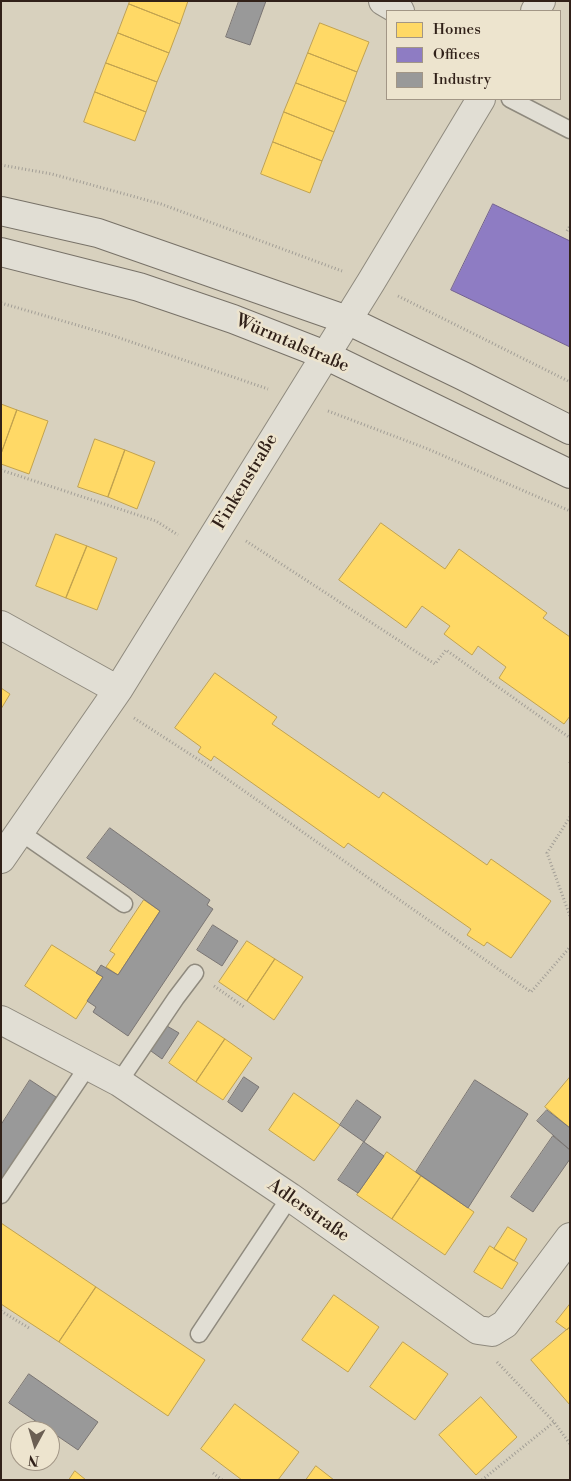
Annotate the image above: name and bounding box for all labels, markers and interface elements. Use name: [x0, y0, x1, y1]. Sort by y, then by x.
legend: [386, 10, 561, 100]
text: Homes: [433, 20, 481, 39]
text: Offices: [433, 45, 480, 64]
text: Industry: [433, 70, 491, 89]
street label: Würmtalstraße: [232, 310, 352, 378]
street label: Finkenstraße: [209, 430, 283, 534]
street label: Adlerstraße: [263, 1175, 353, 1247]
north arrow: [10, 1421, 60, 1471]
text: N: [27, 1450, 40, 1469]

